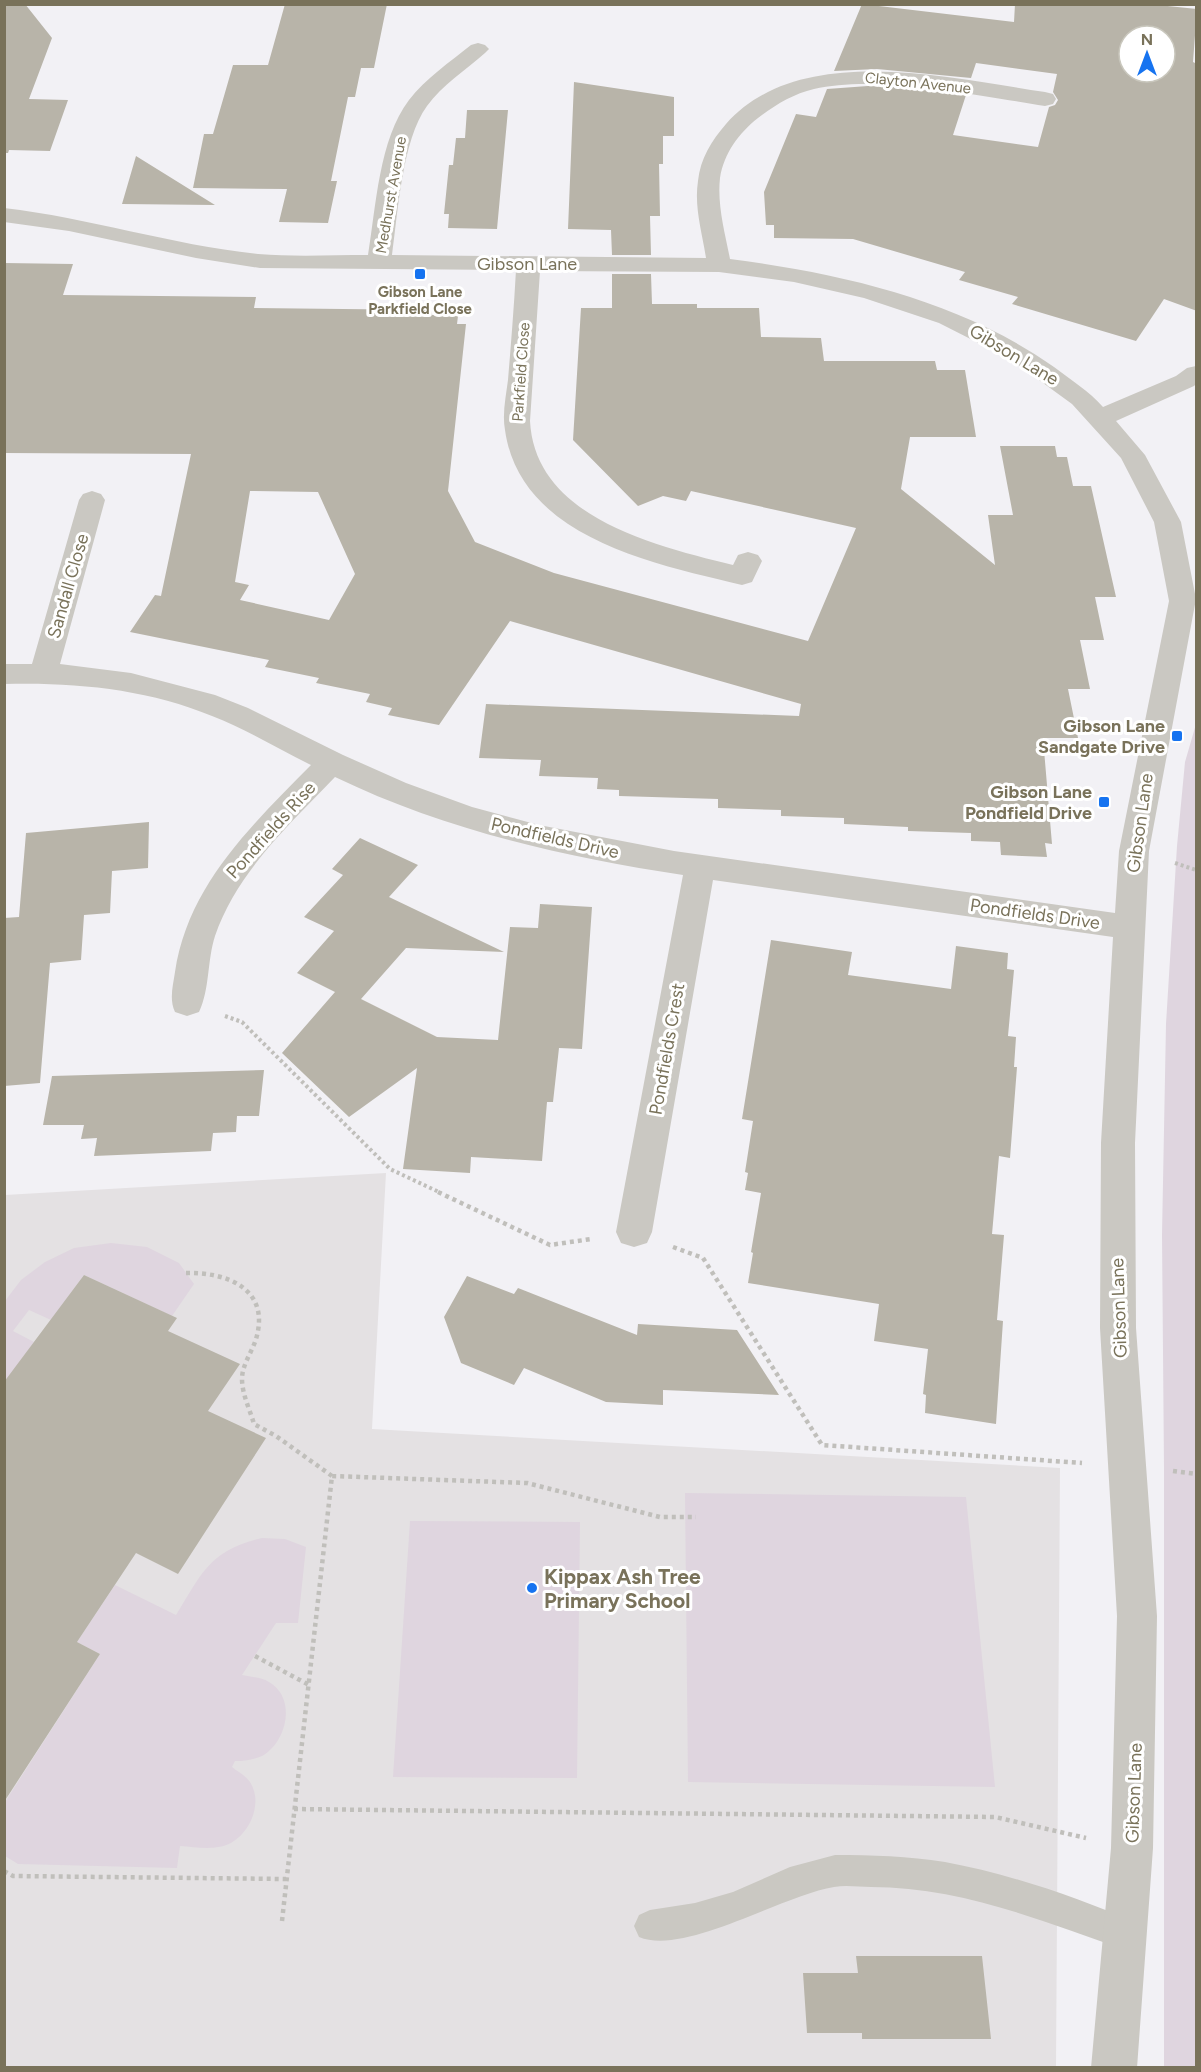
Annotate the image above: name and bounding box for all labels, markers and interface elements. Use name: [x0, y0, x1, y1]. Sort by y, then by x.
north arrow: [1117, 24, 1177, 84]
text: N: [1141, 30, 1153, 49]
street label: Clayton Avenue: [864, 68, 972, 98]
street label: Medhurst Avenue: [372, 135, 410, 255]
street label: Gibson Lane: [477, 253, 577, 275]
marker: Gibson Lane Parkfield Close: [413, 267, 427, 281]
place label: Gibson Lane Parkfield Close: [368, 283, 472, 318]
street label: Gibson Lane: [965, 320, 1063, 390]
street label: Parkfield Close: [509, 322, 533, 422]
street label: Sandall Close: [43, 531, 93, 641]
place label: Gibson Lane Sandgate Drive: [1038, 715, 1165, 758]
marker: Gibson Lane Sandgate Drive: [1170, 729, 1184, 743]
street label: Gibson Lane: [1122, 772, 1158, 874]
street label: Pondfields Rise: [222, 777, 320, 883]
place label: Gibson Lane Pondfield Drive: [965, 781, 1092, 824]
marker: Gibson Lane Pondfield Drive: [1097, 795, 1111, 809]
street label: Pondfields Drive: [489, 813, 621, 863]
street label: Pondfields Drive: [969, 894, 1102, 934]
street label: Pondfields Crest: [645, 981, 689, 1117]
street label: Gibson Lane: [1106, 1257, 1132, 1358]
place label: Kippax Ash Tree Primary School: [544, 1564, 701, 1613]
marker: Kippax Ash Tree Primary School: [525, 1581, 539, 1595]
street label: Gibson Lane: [1121, 1742, 1147, 1843]

